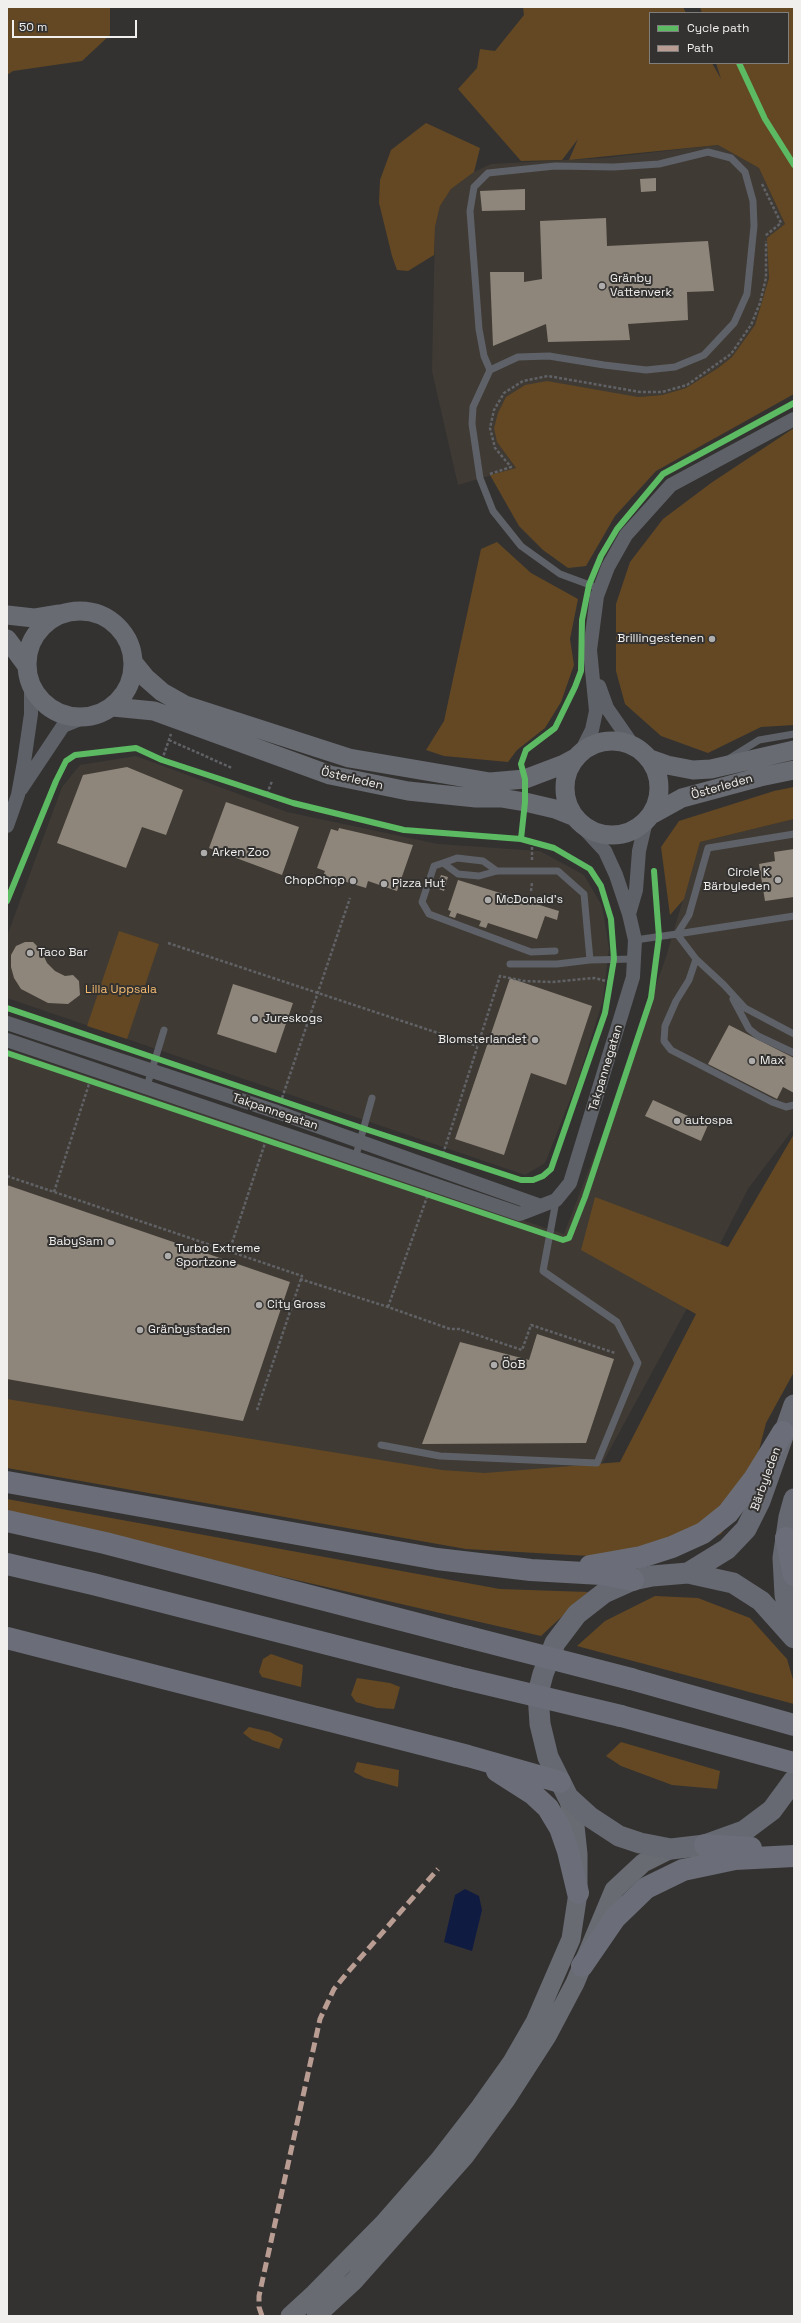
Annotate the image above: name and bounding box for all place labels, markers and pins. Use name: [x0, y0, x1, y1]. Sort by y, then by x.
place label: Gränby Vattenverk: [610, 272, 672, 300]
marker: Gränby Vattenverk: [597, 281, 607, 291]
place label: Brillingestenen: [617, 632, 704, 646]
marker: Brillingestenen: [707, 634, 717, 644]
place label: Arken Zoo: [212, 846, 269, 860]
marker: Arken Zoo: [199, 848, 209, 858]
place label: Circle K Bärbyleden: [703, 866, 770, 894]
place label: ChopChop: [285, 874, 345, 888]
marker: Circle K Bärbyleden: [773, 875, 783, 885]
marker: ChopChop: [348, 876, 358, 886]
place label: Pizza Hut: [392, 877, 445, 891]
marker: Pizza Hut: [379, 879, 389, 889]
place label: McDonald's: [496, 893, 563, 907]
marker: McDonald's: [483, 895, 493, 905]
place label: Taco Bar: [38, 946, 88, 960]
marker: Taco Bar: [25, 948, 35, 958]
place label: Jureskogs: [263, 1012, 322, 1026]
marker: Jureskogs: [250, 1014, 260, 1024]
place label: Blomsterlandet: [438, 1033, 527, 1047]
marker: Blomsterlandet: [530, 1035, 540, 1045]
place label: Max: [760, 1054, 784, 1068]
marker: Max: [747, 1056, 757, 1066]
place label: autospa: [685, 1114, 733, 1128]
marker: autospa: [672, 1116, 682, 1126]
place label: BabySam: [49, 1235, 103, 1249]
marker: BabySam: [106, 1237, 116, 1247]
place label: Turbo Extreme Sportzone: [176, 1242, 260, 1270]
marker: Turbo Extreme Sportzone: [163, 1251, 173, 1261]
place label: City Gross: [267, 1298, 326, 1312]
marker: City Gross: [254, 1300, 264, 1310]
place label: Gränbystaden: [148, 1323, 230, 1337]
marker: Gränbystaden: [135, 1325, 145, 1335]
place label: ÖoB: [502, 1358, 525, 1372]
marker: ÖoB: [489, 1360, 499, 1370]

